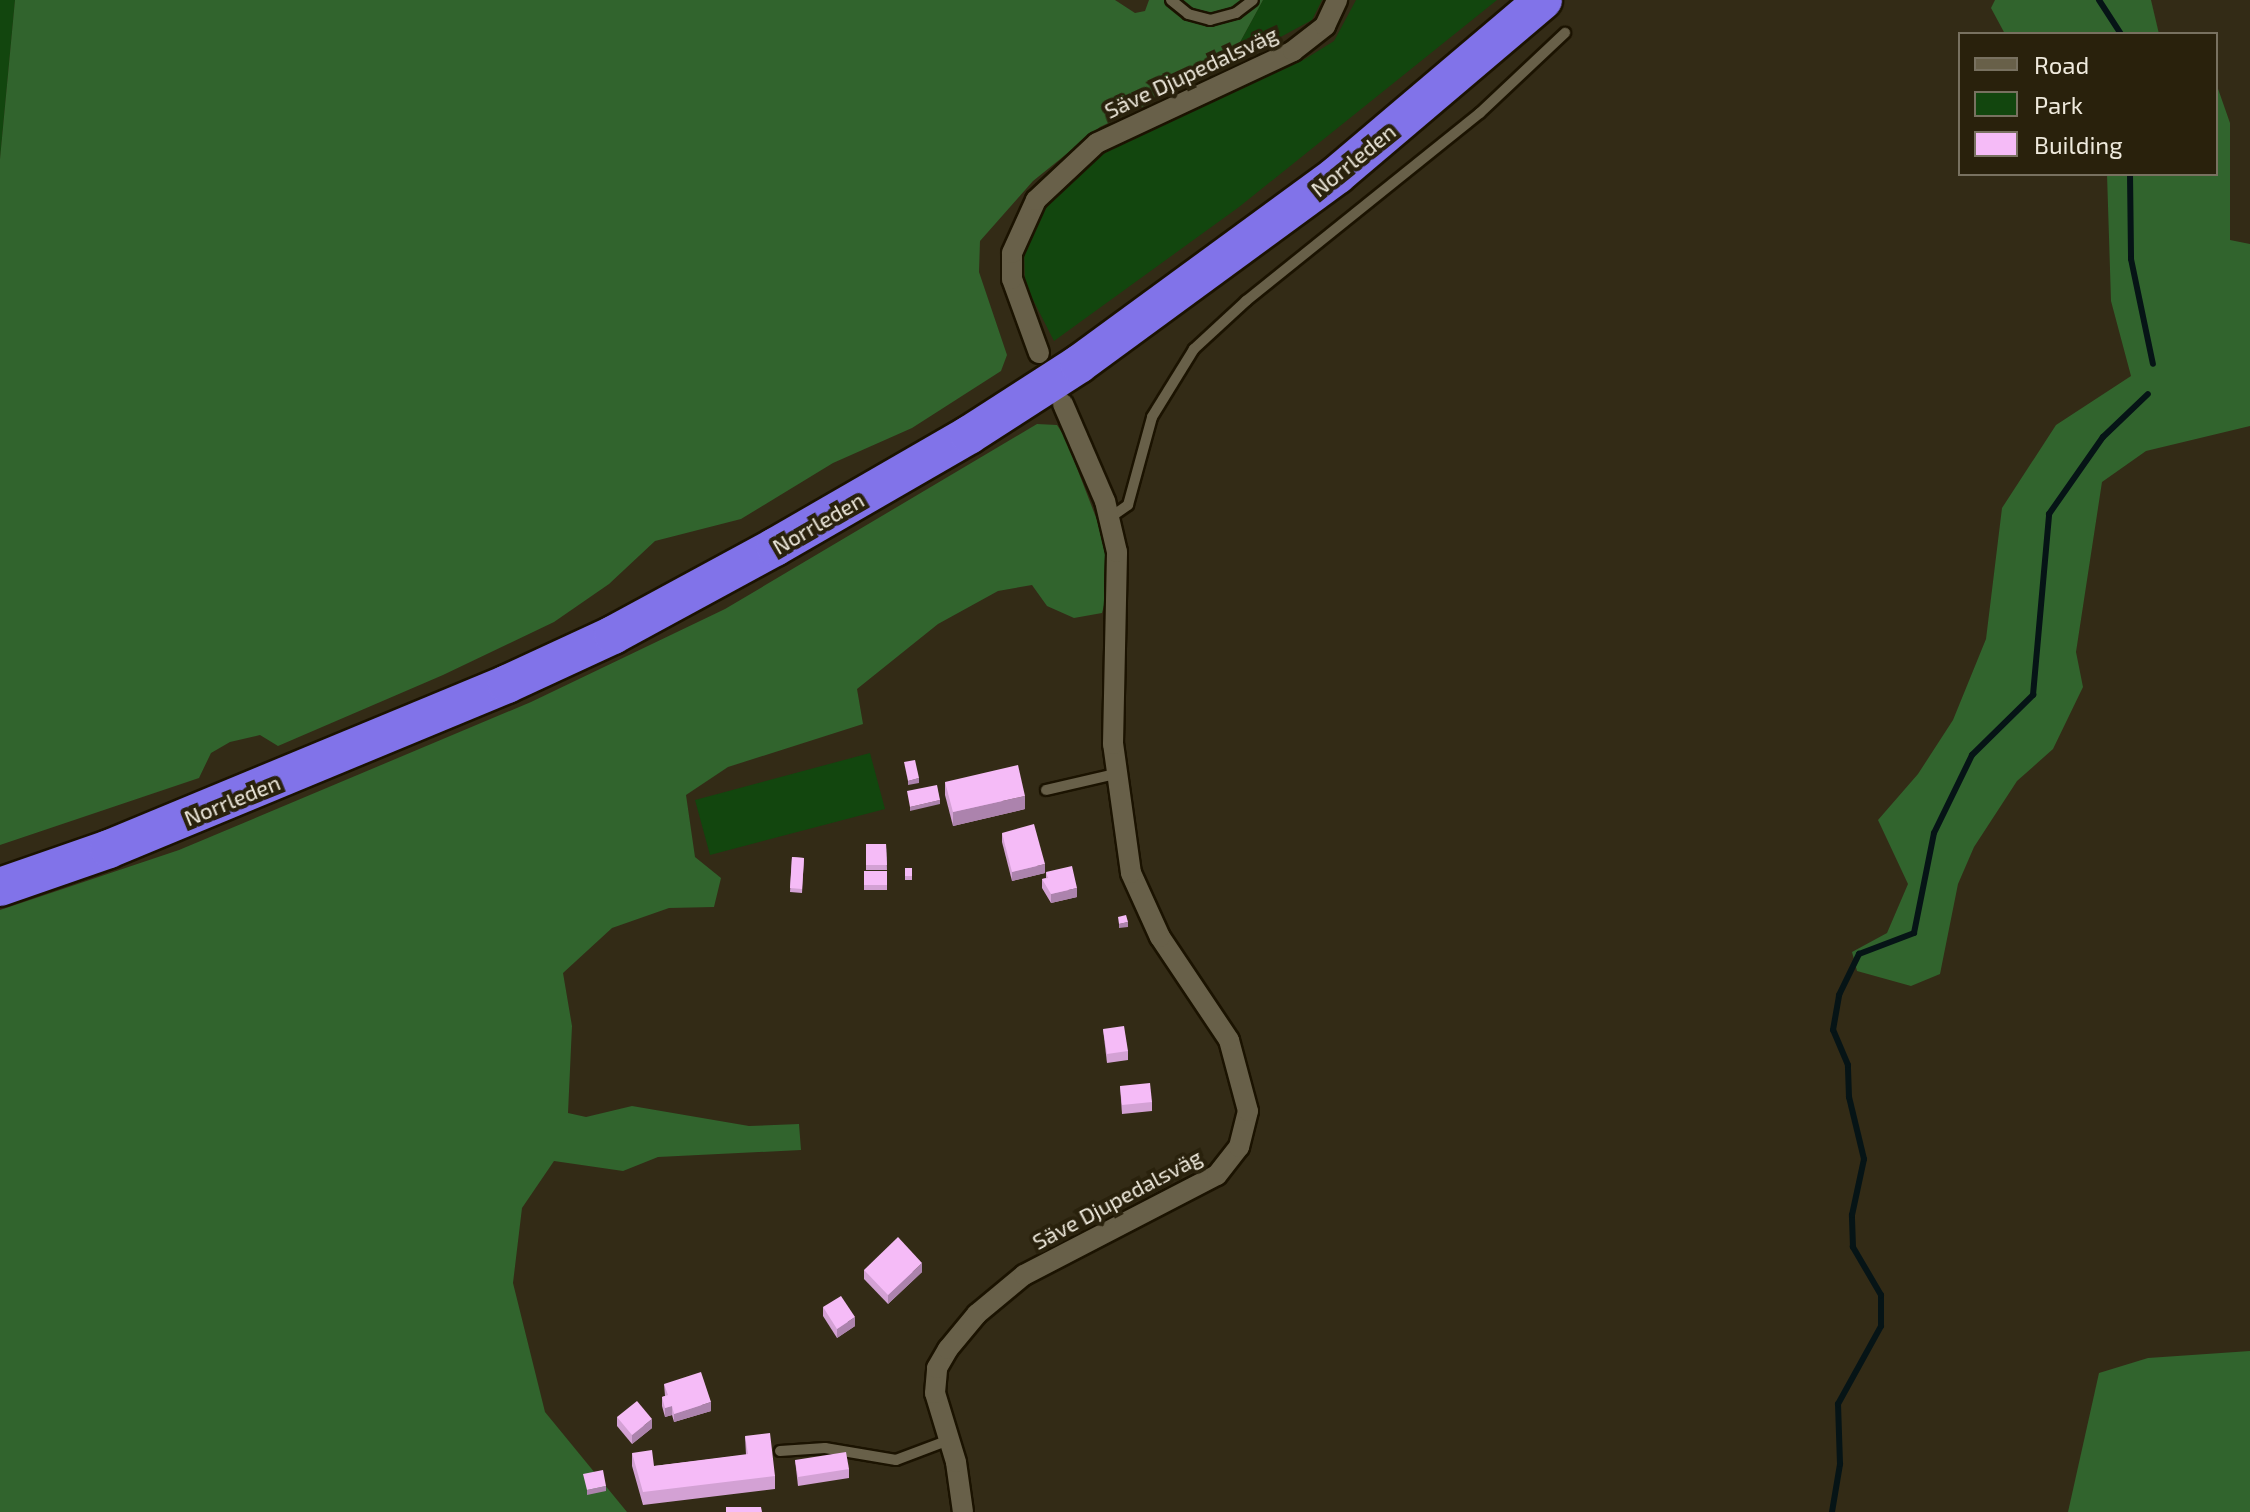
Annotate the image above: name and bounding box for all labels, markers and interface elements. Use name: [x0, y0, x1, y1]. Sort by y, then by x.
street label: Säve Djupedalsväg: [1100, 20, 1282, 124]
legend: [1958, 32, 2218, 176]
text: Road: [2034, 50, 2089, 79]
text: Park: [2034, 90, 2083, 119]
street label: Norrleden: [1305, 118, 1401, 202]
text: Building: [2034, 130, 2123, 159]
street label: Norrleden: [768, 486, 868, 560]
street label: Norrleden: [180, 769, 284, 831]
street label: Säve Djupedalsväg: [1028, 1143, 1206, 1255]

